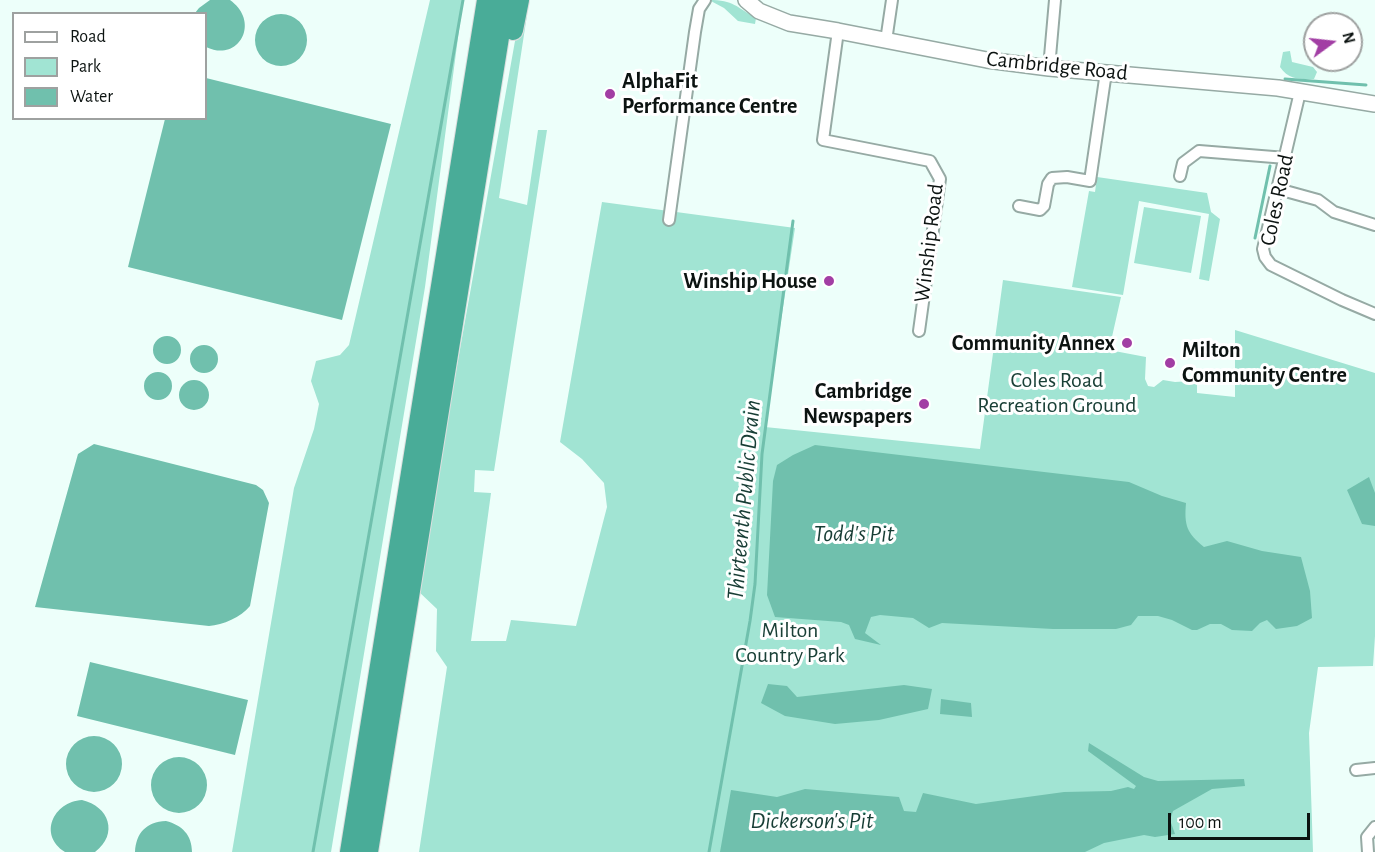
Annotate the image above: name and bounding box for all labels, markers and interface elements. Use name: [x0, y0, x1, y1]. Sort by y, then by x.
legend: [12, 12, 207, 120]
north arrow: [1303, 12, 1363, 72]
text: Road: [70, 28, 106, 46]
text: N: [1339, 30, 1358, 45]
street label: Cambridge Road: [985, 45, 1129, 87]
text: Park: [70, 58, 101, 76]
place label: AlphaFit Performance Centre: [622, 68, 797, 119]
marker: AlphaFit Performance Centre: [603, 87, 617, 101]
text: Water: [70, 88, 113, 106]
street label: Coles Road: [1254, 152, 1300, 248]
street label: Winship Road: [909, 182, 949, 304]
place label: Winship House: [683, 268, 817, 294]
marker: Winship House: [822, 274, 836, 288]
place label: Community Annex: [952, 330, 1115, 356]
marker: Community Annex: [1120, 336, 1134, 350]
place label: Milton Community Centre: [1182, 337, 1347, 388]
marker: Milton Community Centre: [1163, 356, 1177, 370]
park label: Coles Road Recreation Ground: [977, 367, 1137, 418]
place label: Cambridge Newspapers: [803, 378, 912, 430]
marker: Cambridge Newspapers: [917, 397, 931, 411]
water label: Thirteenth Public Drain: [721, 399, 767, 601]
water label: Todd's Pit: [814, 520, 894, 548]
park label: Milton Country Park: [735, 617, 845, 668]
scale bar: [1171, 801, 1314, 839]
water label: Dickerson's Pit: [750, 807, 874, 835]
text: 100 m: [1179, 814, 1222, 832]

